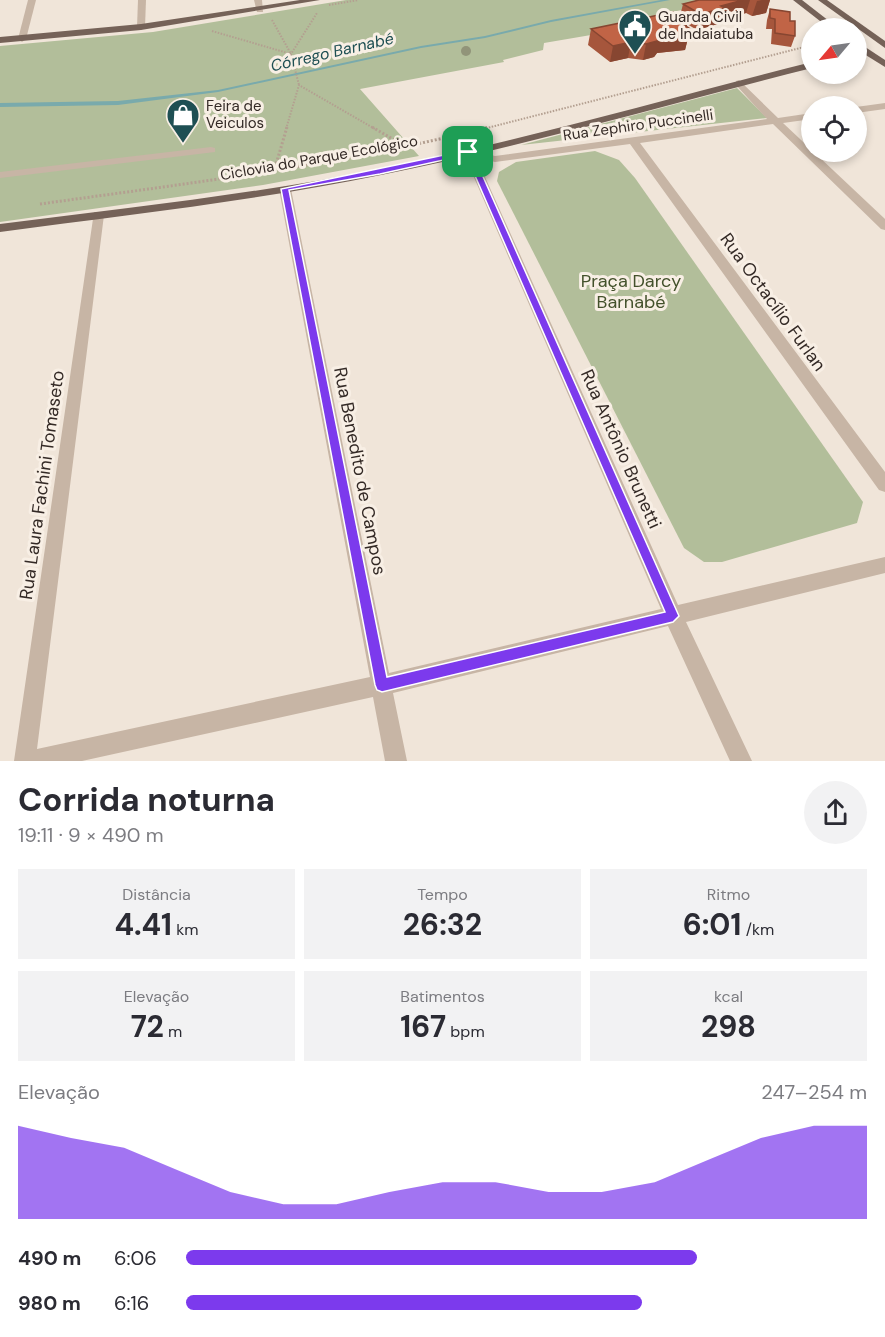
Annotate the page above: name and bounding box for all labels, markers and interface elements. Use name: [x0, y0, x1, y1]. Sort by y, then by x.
place label: Guarda Civil de Indaiatuba: [658, 7, 753, 44]
public building icon: Guarda Civil de Indaiatuba: [617, 8, 653, 55]
north arrow: [801, 18, 867, 84]
map controls: [801, 18, 867, 162]
water label: Córrego Barnabé: [268, 28, 396, 76]
place label: Feira de Veiculos: [206, 96, 264, 133]
button: locate: [801, 96, 867, 162]
shop icon: Feira de Veiculos: [165, 97, 201, 144]
street label: Rua Zephiro Puccinelli: [562, 105, 714, 145]
pin: [442, 126, 493, 177]
street label: Ciclovia do Parque Ecológico: [219, 131, 419, 185]
icon: arrive: [451, 135, 484, 168]
street label: Rua Octacílio Furlan: [715, 228, 831, 376]
park label: Praça Darcy Barnabé: [581, 269, 681, 314]
street label: Rua Benedito de Campos: [328, 365, 392, 577]
street label: Rua Antônio Brunetti: [575, 366, 667, 532]
street label: Rua Laura Fachini Tomaseto: [14, 369, 70, 601]
text: Corrida noturna: [18, 778, 275, 821]
button: share: [804, 781, 867, 844]
text: 19:11 · 9 × 490 m: [18, 822, 164, 848]
text: Distância: [122, 884, 191, 905]
text: Tempo: [417, 884, 468, 905]
text: Ritmo: [707, 884, 750, 905]
text: 4.41: [114, 905, 172, 944]
text: 26:32: [403, 905, 482, 944]
text: 6:01: [683, 905, 741, 944]
text: km: [172, 919, 199, 940]
text: /km: [741, 919, 774, 940]
text: Elevação: [124, 986, 189, 1007]
text: Batimentos: [400, 986, 485, 1007]
text: kcal: [714, 986, 743, 1007]
text: 72: [131, 1007, 164, 1046]
text: 167: [400, 1007, 446, 1046]
text: 298: [701, 1007, 756, 1046]
text: m: [164, 1021, 182, 1042]
text: bpm: [446, 1021, 485, 1042]
text: Elevação: [18, 1079, 100, 1105]
text: 247–254 m: [761, 1079, 867, 1105]
text: 490 m: [18, 1245, 81, 1271]
text: 6:06: [114, 1245, 157, 1271]
text: 980 m: [18, 1290, 81, 1316]
text: 6:16: [114, 1290, 149, 1316]

